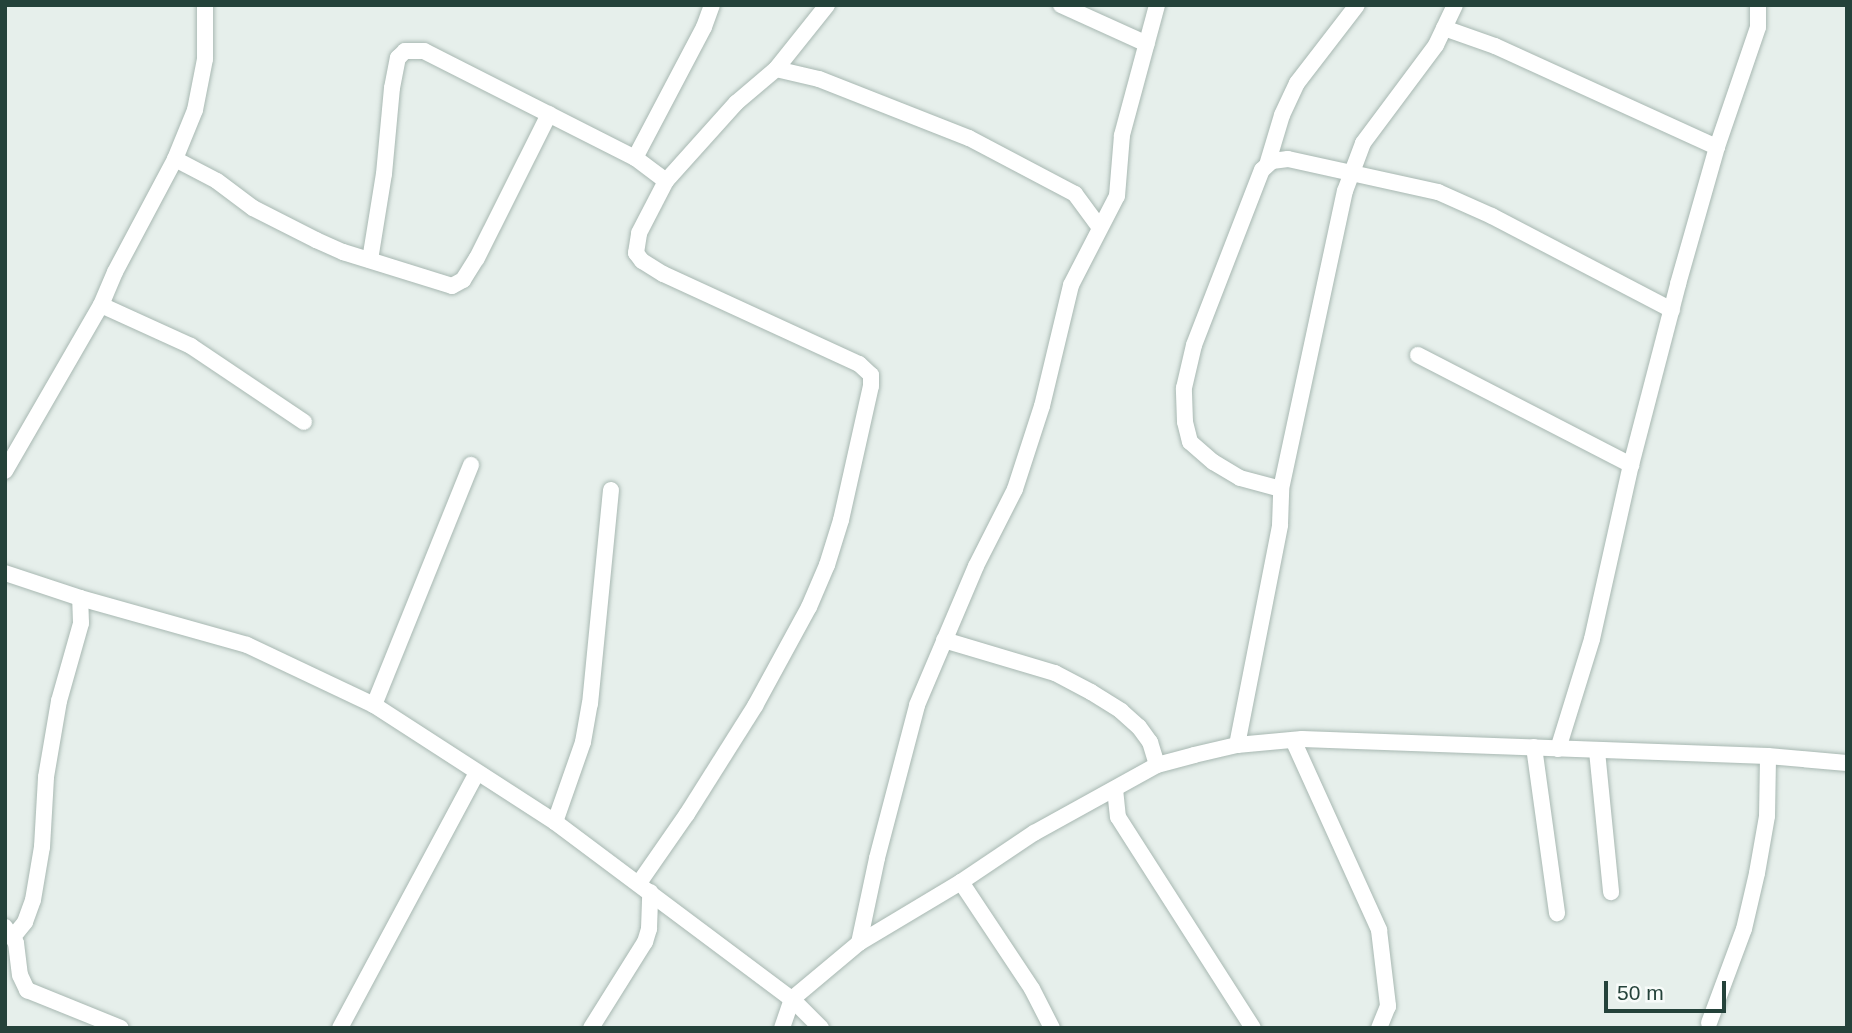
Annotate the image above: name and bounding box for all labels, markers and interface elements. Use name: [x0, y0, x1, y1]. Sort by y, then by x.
scale bar: [1607, 967, 1730, 1011]
text: 50 m: [1617, 981, 1664, 1004]

